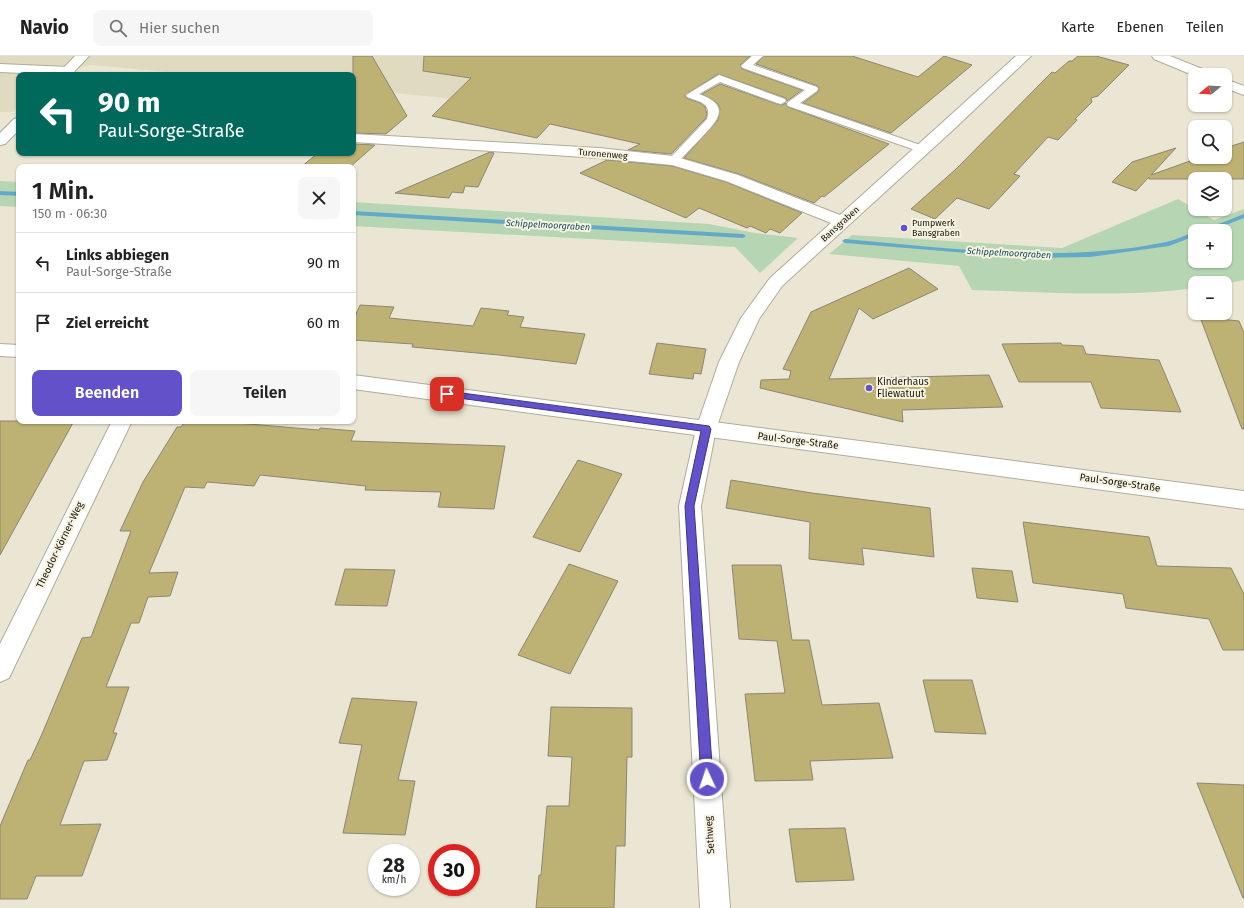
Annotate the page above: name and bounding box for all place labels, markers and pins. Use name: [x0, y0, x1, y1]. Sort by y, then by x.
place label: Pumpwerk Bansgraben: [912, 218, 960, 238]
marker: Pumpwerk Bansgraben: [899, 223, 909, 233]
place label: Kinderhaus Fliewatuut: [877, 376, 929, 400]
pin: [430, 377, 464, 411]
marker: Kinderhaus Fliewatuut: [864, 383, 874, 393]

